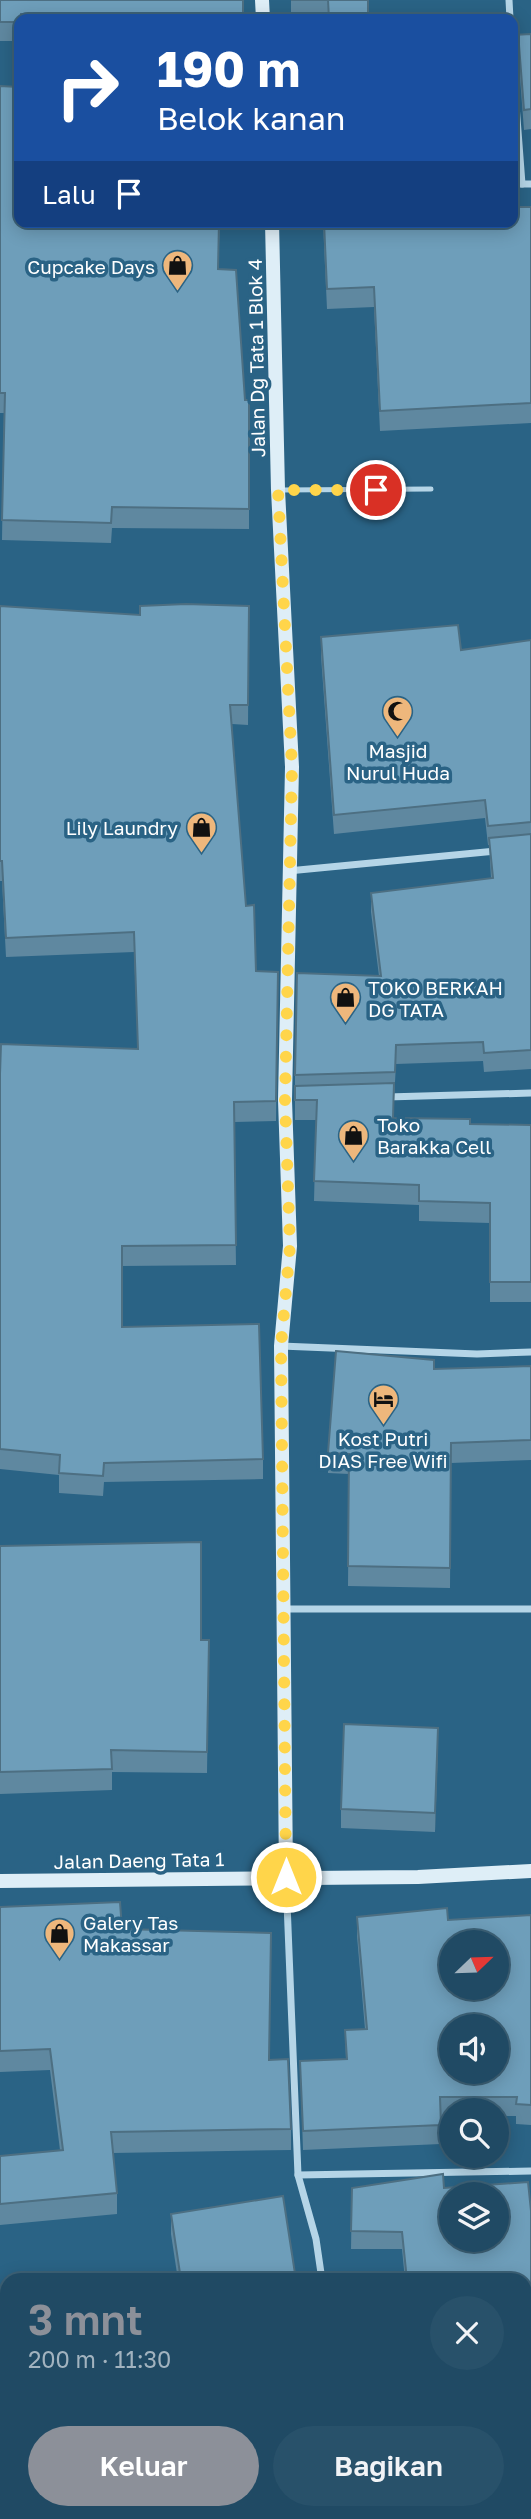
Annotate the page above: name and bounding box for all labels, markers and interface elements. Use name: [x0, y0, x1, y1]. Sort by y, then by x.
text: 190 m: [157, 39, 300, 98]
icon: right: [42, 42, 133, 133]
text: Belok kanan: [157, 99, 345, 137]
icon: arrive: [110, 175, 148, 213]
text: Lalu: [42, 179, 96, 210]
shop icon: Cupcake Days: [161, 249, 195, 293]
place label: Cupcake Days: [27, 255, 155, 278]
street label: Jalan Dg Tata 1 Blok 4: [243, 258, 269, 458]
pin: [346, 460, 406, 520]
icon: arrive: [357, 471, 395, 509]
mosque icon: Masjid Nurul Huda: [381, 694, 415, 738]
place label: Masjid Nurul Huda: [346, 739, 450, 784]
shop icon: Lily Laundry: [184, 810, 218, 854]
place label: Lily Laundry: [66, 816, 178, 839]
place label: TOKO BERKAH DG TATA: [368, 976, 503, 1021]
shop icon: TOKO BERKAH DG TATA: [328, 981, 362, 1025]
place label: Toko Barakka Cell: [377, 1113, 491, 1158]
shop icon: Toko Barakka Cell: [337, 1118, 371, 1162]
hotel icon: Kost Putri DIAS Free Wifi: [366, 1382, 400, 1426]
place label: Kost Putri DIAS Free Wifi: [318, 1427, 448, 1472]
position arrow: [249, 1840, 323, 1914]
street label: Jalan Daeng Tata 1: [53, 1847, 225, 1873]
place label: Galery Tas Makassar: [83, 1911, 178, 1956]
shop icon: Galery Tas Makassar: [43, 1916, 77, 1960]
north arrow: [439, 1930, 509, 2000]
map controls: [439, 1930, 509, 2252]
button: sound: [439, 2014, 509, 2084]
button: search: [439, 2098, 509, 2168]
button: layers: [439, 2182, 509, 2252]
text: 3 mnt: [28, 2294, 143, 2344]
button: close: [430, 2296, 504, 2370]
text: 200 m · 11:30: [28, 2345, 171, 2373]
button: Keluar: [28, 2426, 259, 2506]
button: Bagikan: [273, 2426, 504, 2506]

